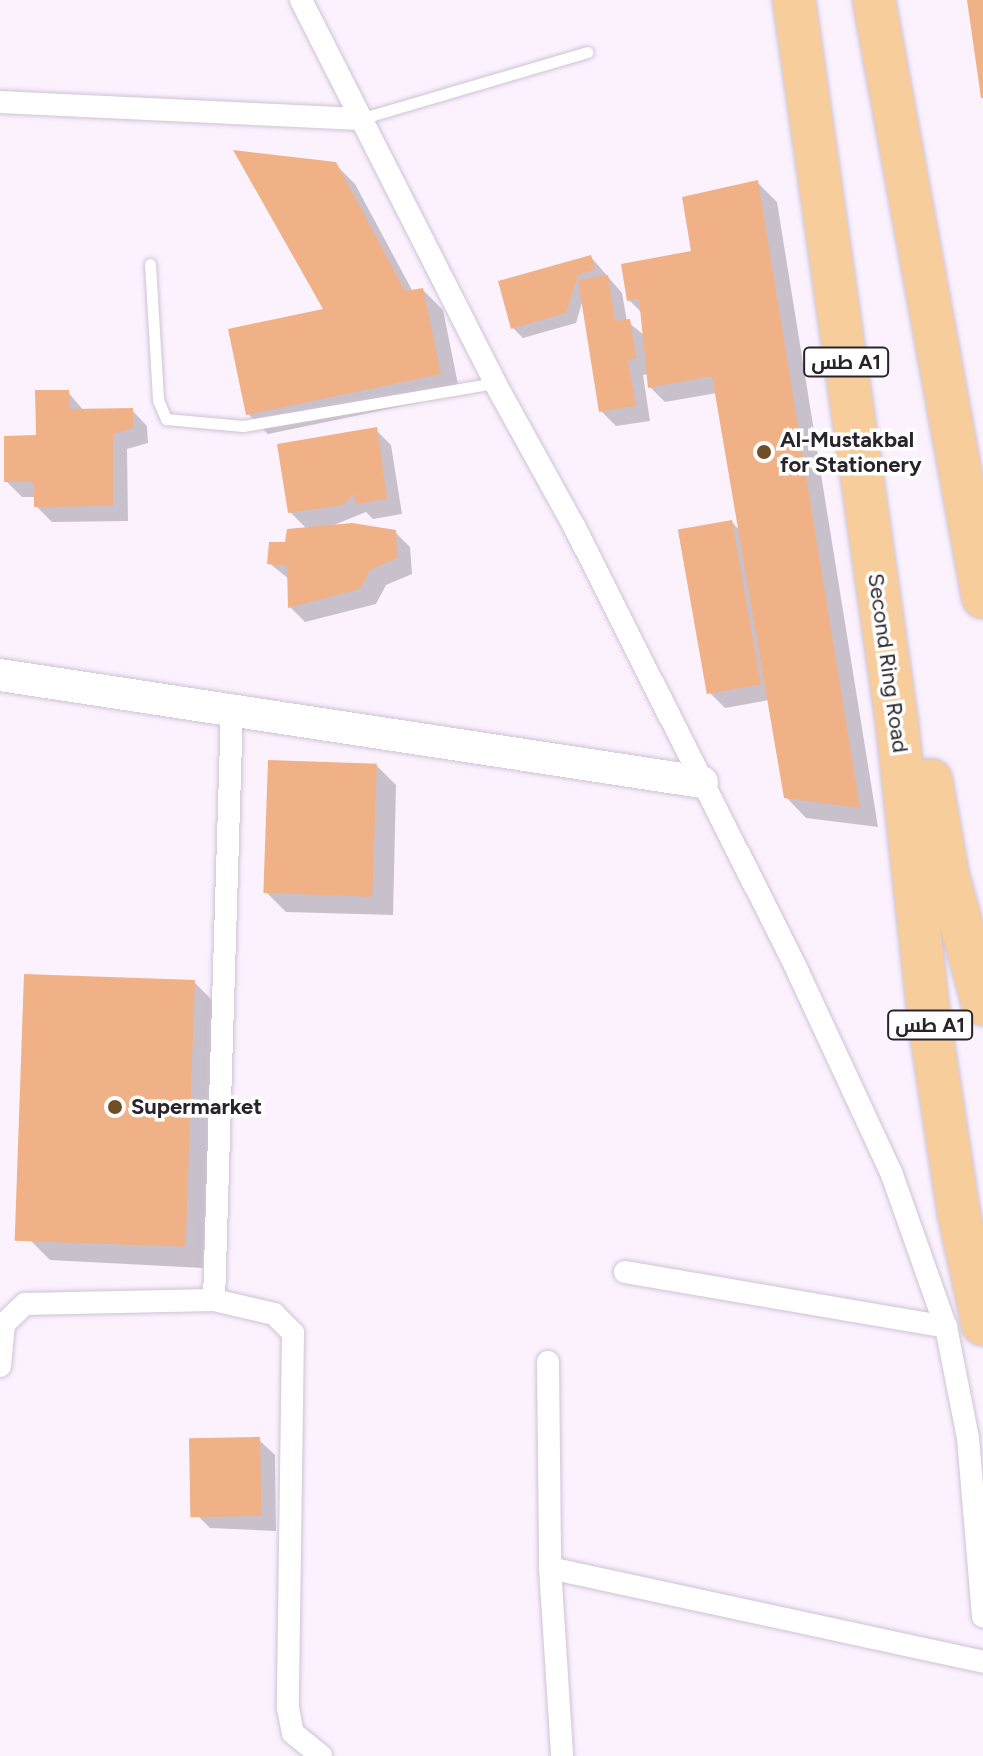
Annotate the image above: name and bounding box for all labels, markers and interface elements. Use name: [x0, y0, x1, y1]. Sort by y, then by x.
road number: طس A1: [802, 346, 890, 378]
place label: Al-Mustakbal for Stationery: [780, 426, 922, 478]
marker: Al-Mustakbal for Stationery: [755, 443, 773, 461]
street label: Second Ring Road: [862, 572, 914, 754]
road number: طس A1: [886, 1009, 974, 1041]
place label: Supermarket: [131, 1094, 262, 1120]
marker: Supermarket: [106, 1098, 124, 1116]

